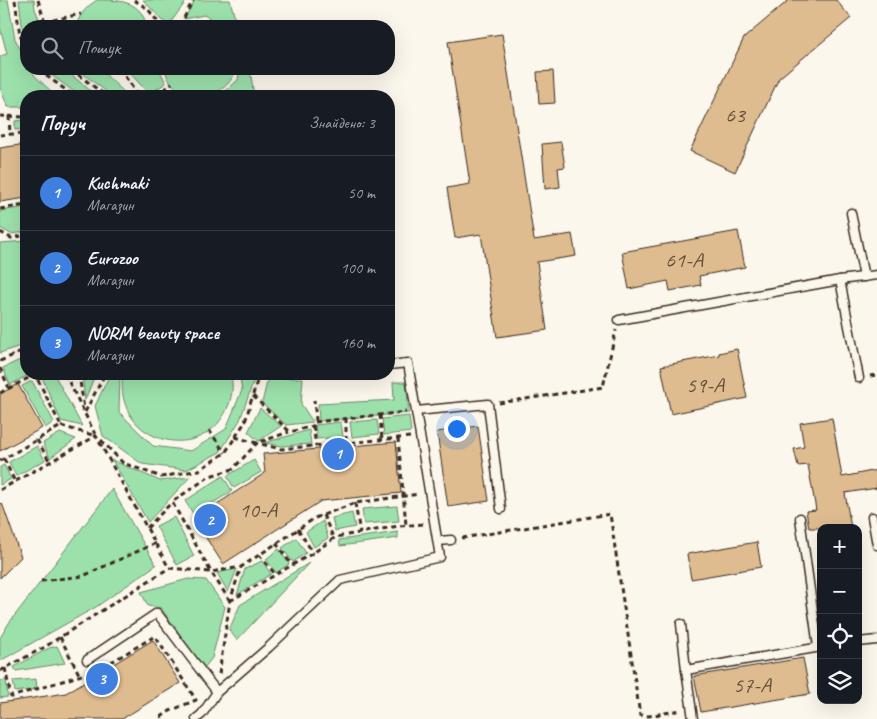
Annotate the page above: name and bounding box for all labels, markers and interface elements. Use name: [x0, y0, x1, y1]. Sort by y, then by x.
search box: [20, 20, 395, 75]
icon: search: [38, 34, 66, 62]
text: Пошук: [78, 36, 120, 60]
house number: 63: [725, 101, 747, 129]
text: Поруч: [40, 110, 85, 136]
text: Знайдено: 3: [309, 113, 375, 133]
text: Kuchmaki: [87, 171, 148, 195]
text: 1: [52, 183, 60, 203]
text: 50 m: [348, 183, 375, 203]
text: Магазин: [87, 195, 134, 215]
text: Eurozoo: [87, 246, 138, 270]
house number: 61-А: [665, 246, 704, 274]
text: 2: [52, 258, 60, 278]
text: 100 m: [341, 258, 375, 278]
text: Магазин: [87, 270, 134, 290]
text: NORM beauty space: [87, 321, 219, 345]
text: 3: [52, 333, 60, 353]
text: 160 m: [341, 333, 375, 353]
text: Магазин: [87, 345, 134, 365]
house number: 59-А: [686, 371, 725, 399]
your location: [444, 416, 470, 442]
pin: 1: [322, 435, 354, 473]
house number: 10-А: [239, 496, 278, 524]
pin: 2: [194, 501, 226, 539]
map controls: [817, 524, 862, 704]
button: +: [817, 524, 862, 569]
button: −: [817, 569, 862, 614]
button: locate: [817, 614, 862, 659]
button: layers: [817, 659, 862, 704]
pin: 3: [86, 660, 118, 698]
house number: 57-А: [733, 671, 772, 699]

